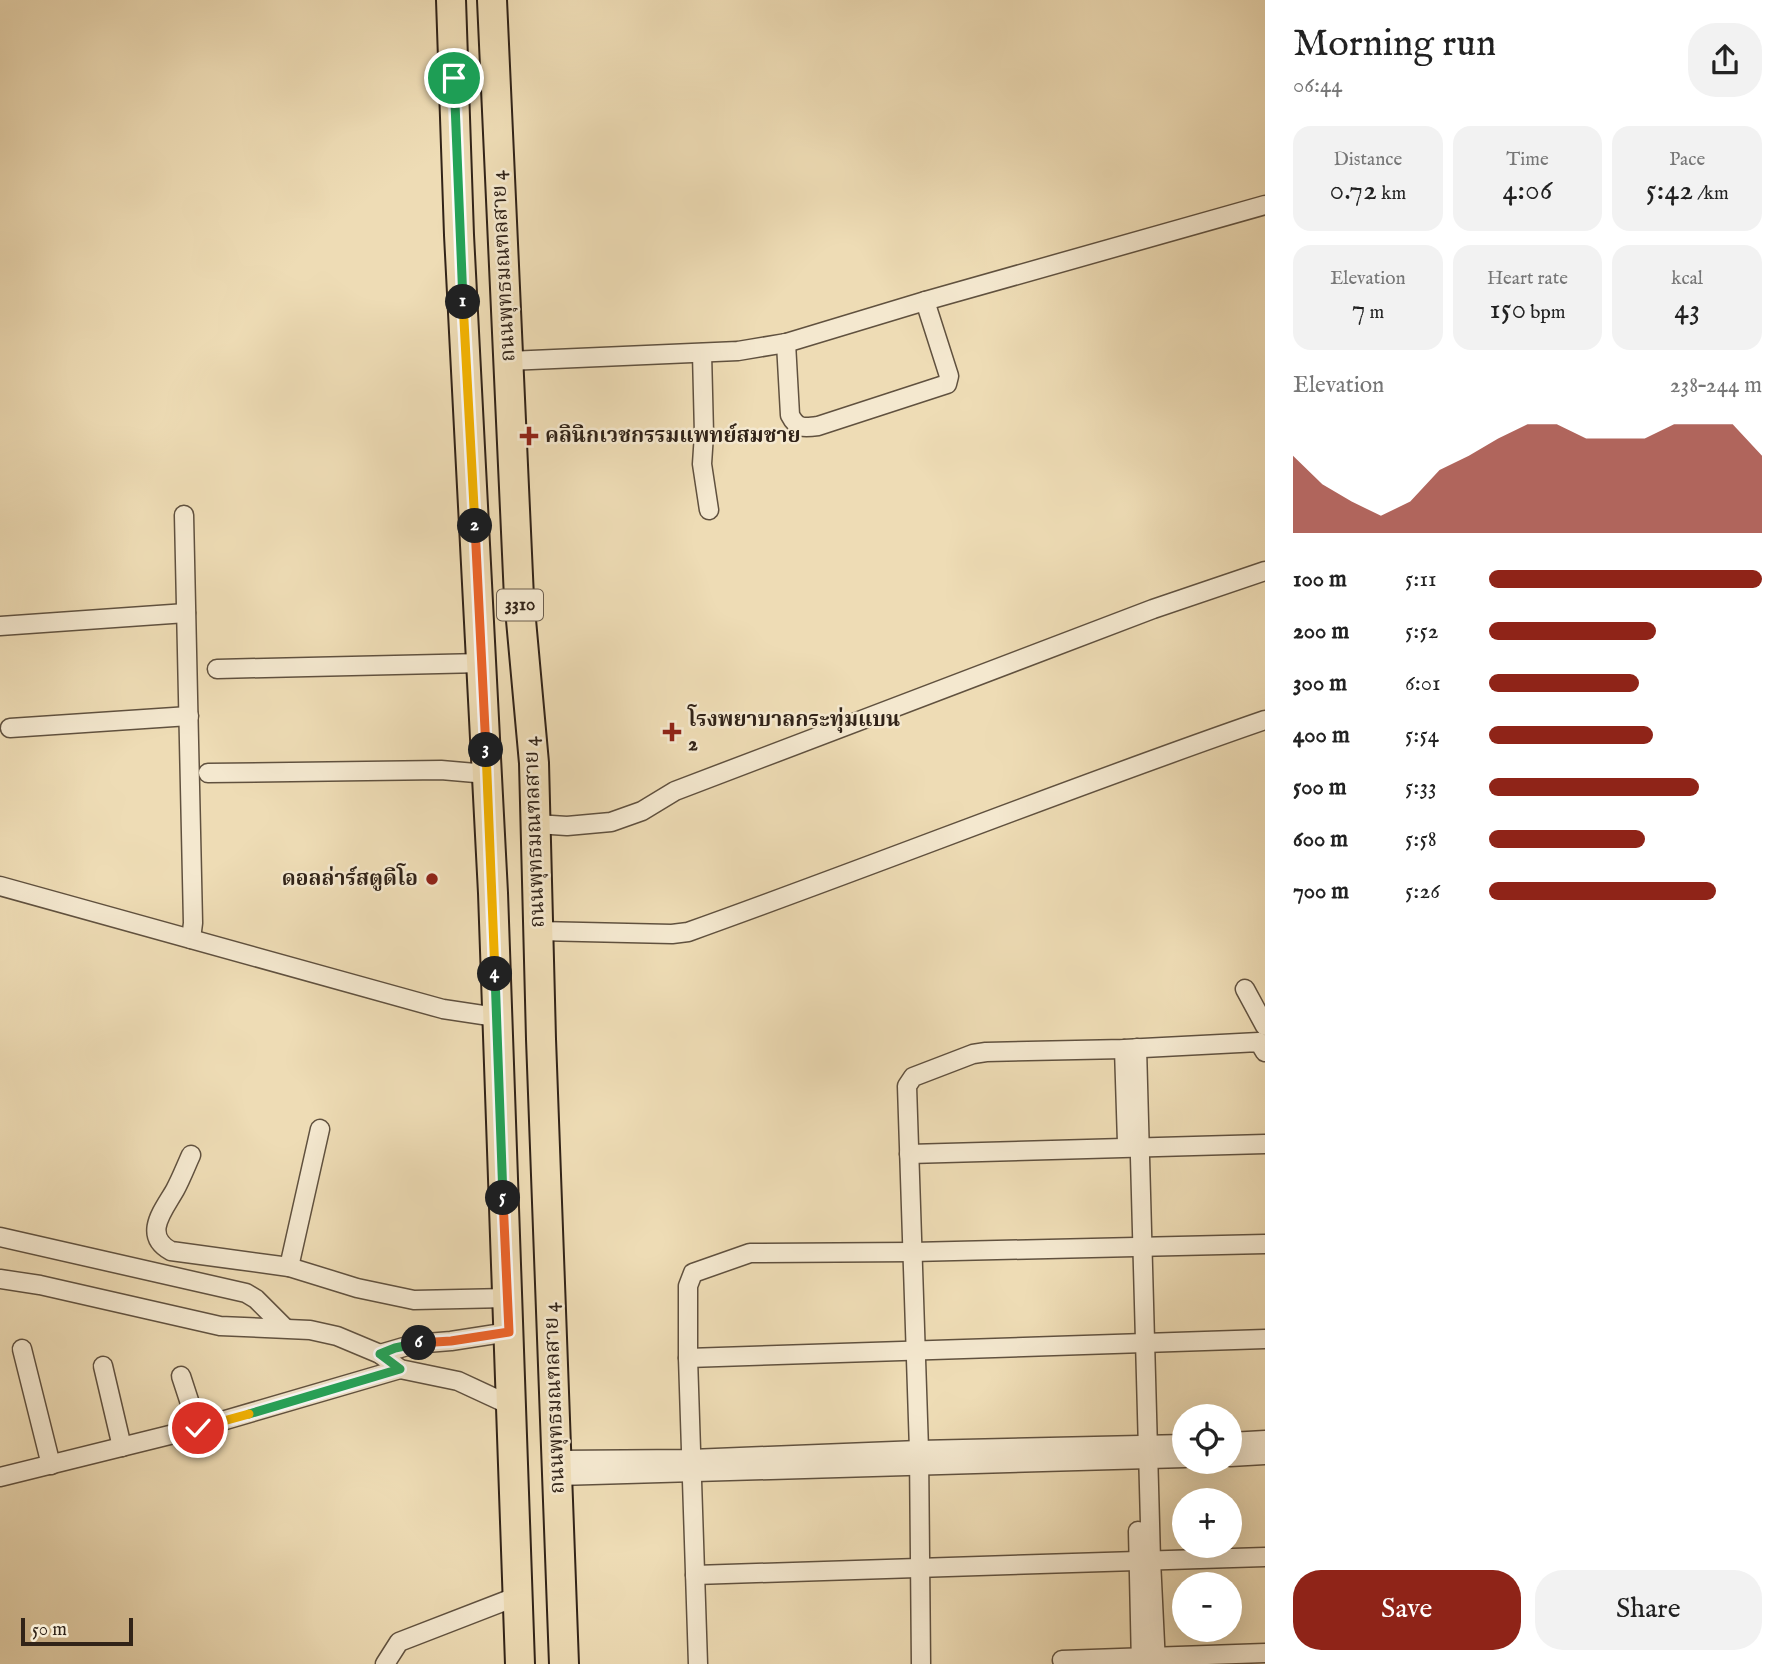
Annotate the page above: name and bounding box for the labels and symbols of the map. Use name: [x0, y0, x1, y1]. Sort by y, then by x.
pin: [424, 48, 484, 108]
street label: ถนนพุทธมณฑลสาย 4: [485, 169, 523, 363]
pin: 1: [446, 284, 480, 320]
place label: คลินิกเวชกรรมแพทย์สมชาย: [545, 423, 800, 450]
marker: คลินิกเวชกรรมแพทย์สมชาย: [519, 426, 539, 446]
pin: 2: [458, 508, 492, 544]
road number: 3310: [497, 590, 543, 620]
place label: โรงพยาบาลกระทุ่มแบน 2: [687, 704, 900, 758]
marker: โรงพยาบาลกระทุ่มแบน 2: [662, 722, 682, 742]
pin: 3: [468, 732, 504, 768]
street label: ถนนพุทธมณฑลสาย 4: [518, 735, 552, 928]
place label: ดอลล่าร์สตูดิโอ: [282, 863, 418, 893]
marker: ดอลล่าร์สตูดิโอ: [424, 871, 440, 887]
pin: 4: [477, 956, 512, 992]
pin: 5: [486, 1180, 520, 1216]
street label: ถนนพุทธมณฑลสาย 4: [538, 1301, 572, 1494]
pin: 6: [402, 1326, 436, 1360]
pin: [168, 1398, 228, 1458]
scale bar: [21, 1615, 133, 1647]

